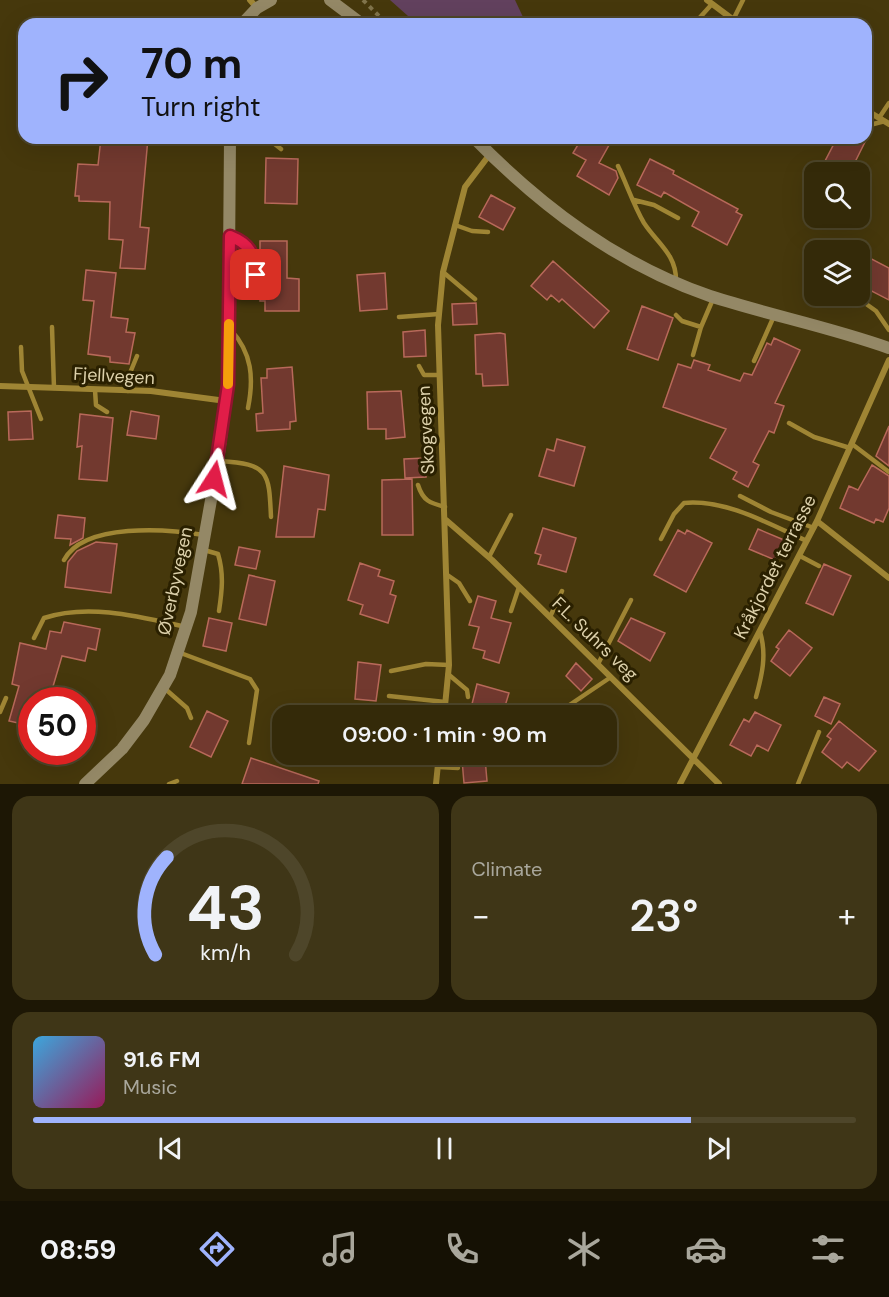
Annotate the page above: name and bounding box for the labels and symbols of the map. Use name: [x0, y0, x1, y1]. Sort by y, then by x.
pin: [230, 249, 281, 300]
street label: Fjellvegen: [73, 362, 155, 390]
street label: Skogvegen: [412, 385, 440, 475]
position arrow: [182, 447, 246, 511]
street label: Kråkjordet terrasse: [728, 491, 822, 643]
street label: Øverbyvegen: [152, 525, 198, 637]
street label: F.L. Suhrs veg: [547, 592, 643, 686]
speed limit sign: 50: [18, 687, 96, 765]

